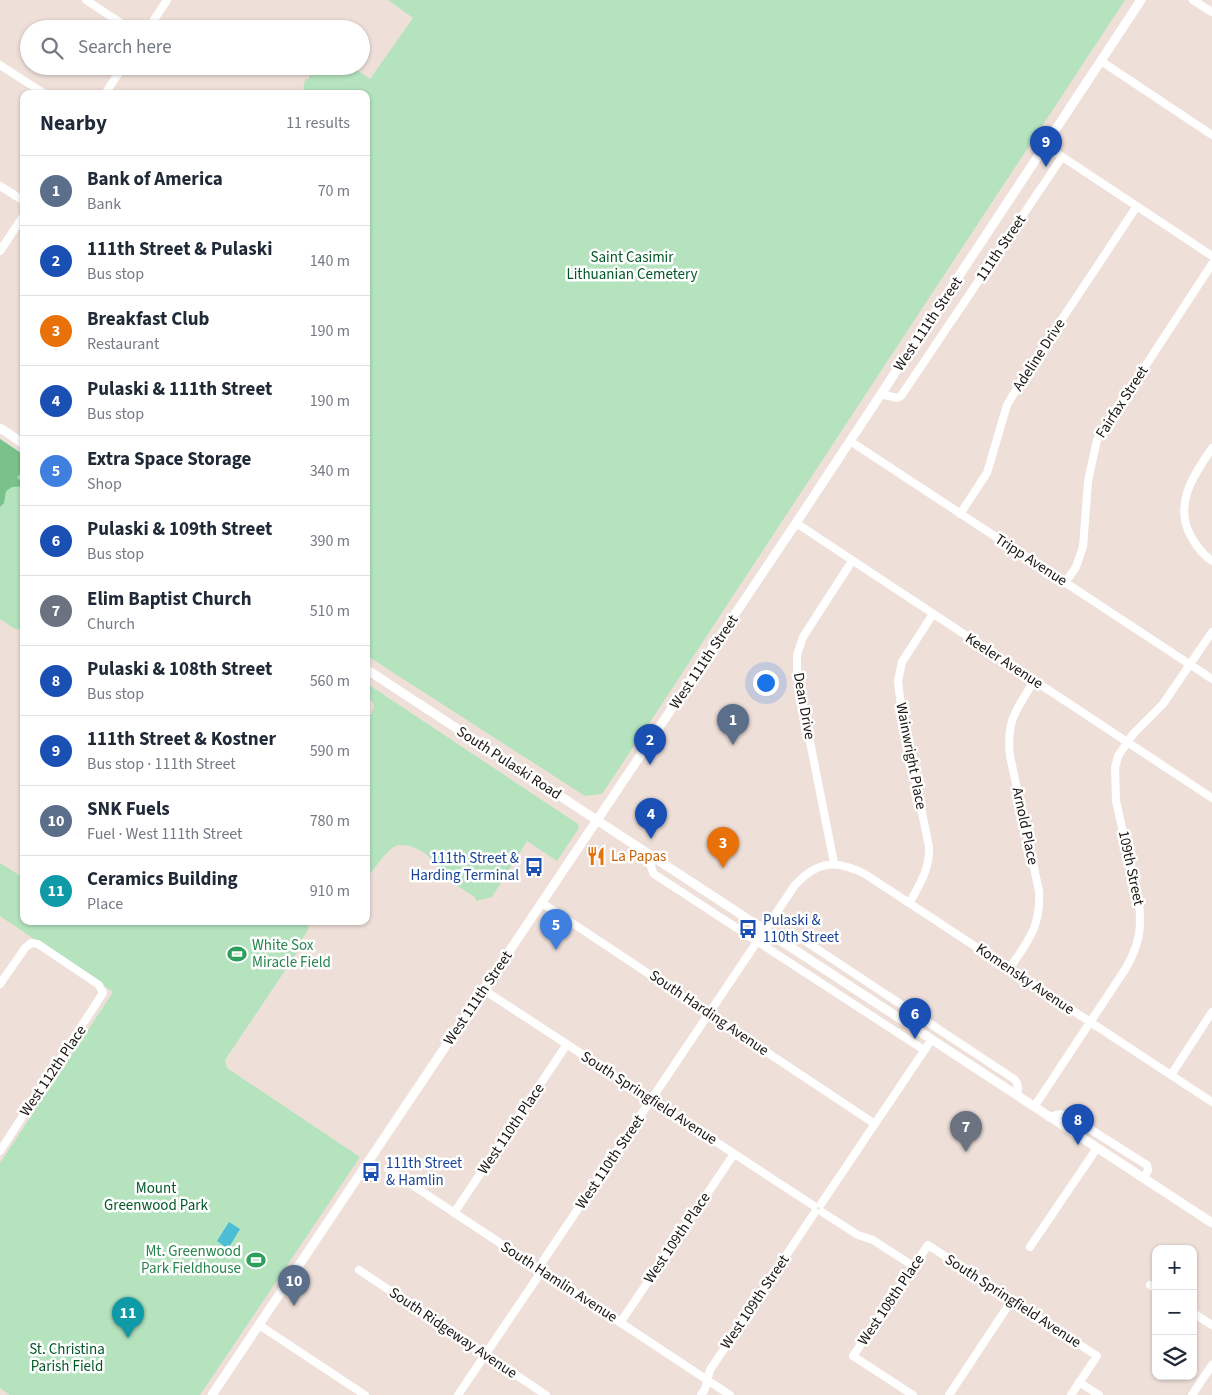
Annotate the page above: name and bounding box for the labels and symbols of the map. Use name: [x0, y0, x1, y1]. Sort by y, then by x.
pin: 9: [1030, 126, 1062, 167]
street label: 111th Street: [971, 211, 1031, 285]
park label: Saint Casimir Lithuanian Cemetery: [566, 247, 698, 285]
street label: West 111th Street: [889, 273, 967, 375]
street label: Adeline Drive: [1008, 315, 1070, 395]
street label: Fairfax Street: [1091, 362, 1153, 442]
street label: Tripp Avenue: [991, 529, 1071, 591]
street label: West 111th Street: [665, 611, 743, 713]
street label: Keeler Avenue: [961, 628, 1047, 694]
your location: [753, 670, 779, 696]
street label: Dean Drive: [788, 671, 820, 741]
street label: Wainwright Place: [890, 701, 932, 811]
pin: 1: [717, 704, 749, 745]
street label: South Pulaski Road: [452, 721, 566, 805]
pin: 2: [634, 724, 666, 765]
street label: Arnold Place: [1007, 785, 1043, 867]
pin: 4: [635, 798, 667, 839]
pin: 3: [707, 827, 739, 868]
street label: 109th Street: [1113, 829, 1149, 907]
restaurant icon: La Papas: [585, 845, 607, 867]
place label: La Papas: [611, 846, 666, 867]
place label: 111th Street & Harding Terminal: [410, 848, 519, 886]
bus stop icon: 111th Street & Harding Terminal: [523, 856, 545, 878]
pin: 5: [540, 909, 572, 950]
place label: Pulaski & 110th Street: [763, 910, 839, 948]
bus stop icon: Pulaski & 110th Street: [737, 918, 759, 940]
place label: White Sox Miracle Field: [252, 935, 331, 973]
street label: Komensky Avenue: [972, 938, 1078, 1020]
sports icon: White Sox Miracle Field: [226, 943, 248, 965]
street label: West 111th Street: [439, 947, 517, 1049]
street label: South Harding Avenue: [645, 965, 773, 1061]
pin: 6: [899, 998, 931, 1039]
street label: West 112th Place: [15, 1021, 91, 1121]
street label: South Springfield Avenue: [577, 1046, 721, 1150]
street label: West 110th Place: [473, 1079, 549, 1179]
pin: 8: [1062, 1104, 1094, 1145]
street label: West 110th Street: [571, 1111, 649, 1213]
pin: 7: [950, 1111, 982, 1152]
place label: 111th Street & Hamlin: [386, 1153, 462, 1191]
bus stop icon: 111th Street & Hamlin: [360, 1161, 382, 1183]
park label: Mount Greenwood Park: [104, 1178, 208, 1216]
street label: West 109th Place: [639, 1188, 715, 1288]
street label: South Hamlin Avenue: [497, 1236, 621, 1328]
place label: Mt. Greenwood Park Fieldhouse: [141, 1241, 241, 1279]
sports icon: Mt. Greenwood Park Fieldhouse: [245, 1249, 267, 1271]
street label: South Springfield Avenue: [941, 1249, 1085, 1353]
street label: West 108th Place: [853, 1250, 929, 1350]
street label: West 109th Street: [716, 1251, 794, 1353]
pin: 10: [278, 1265, 310, 1306]
street label: South Ridgeway Avenue: [385, 1282, 521, 1384]
pin: 11: [112, 1297, 144, 1338]
park label: St. Christina Parish Field: [29, 1339, 105, 1377]

